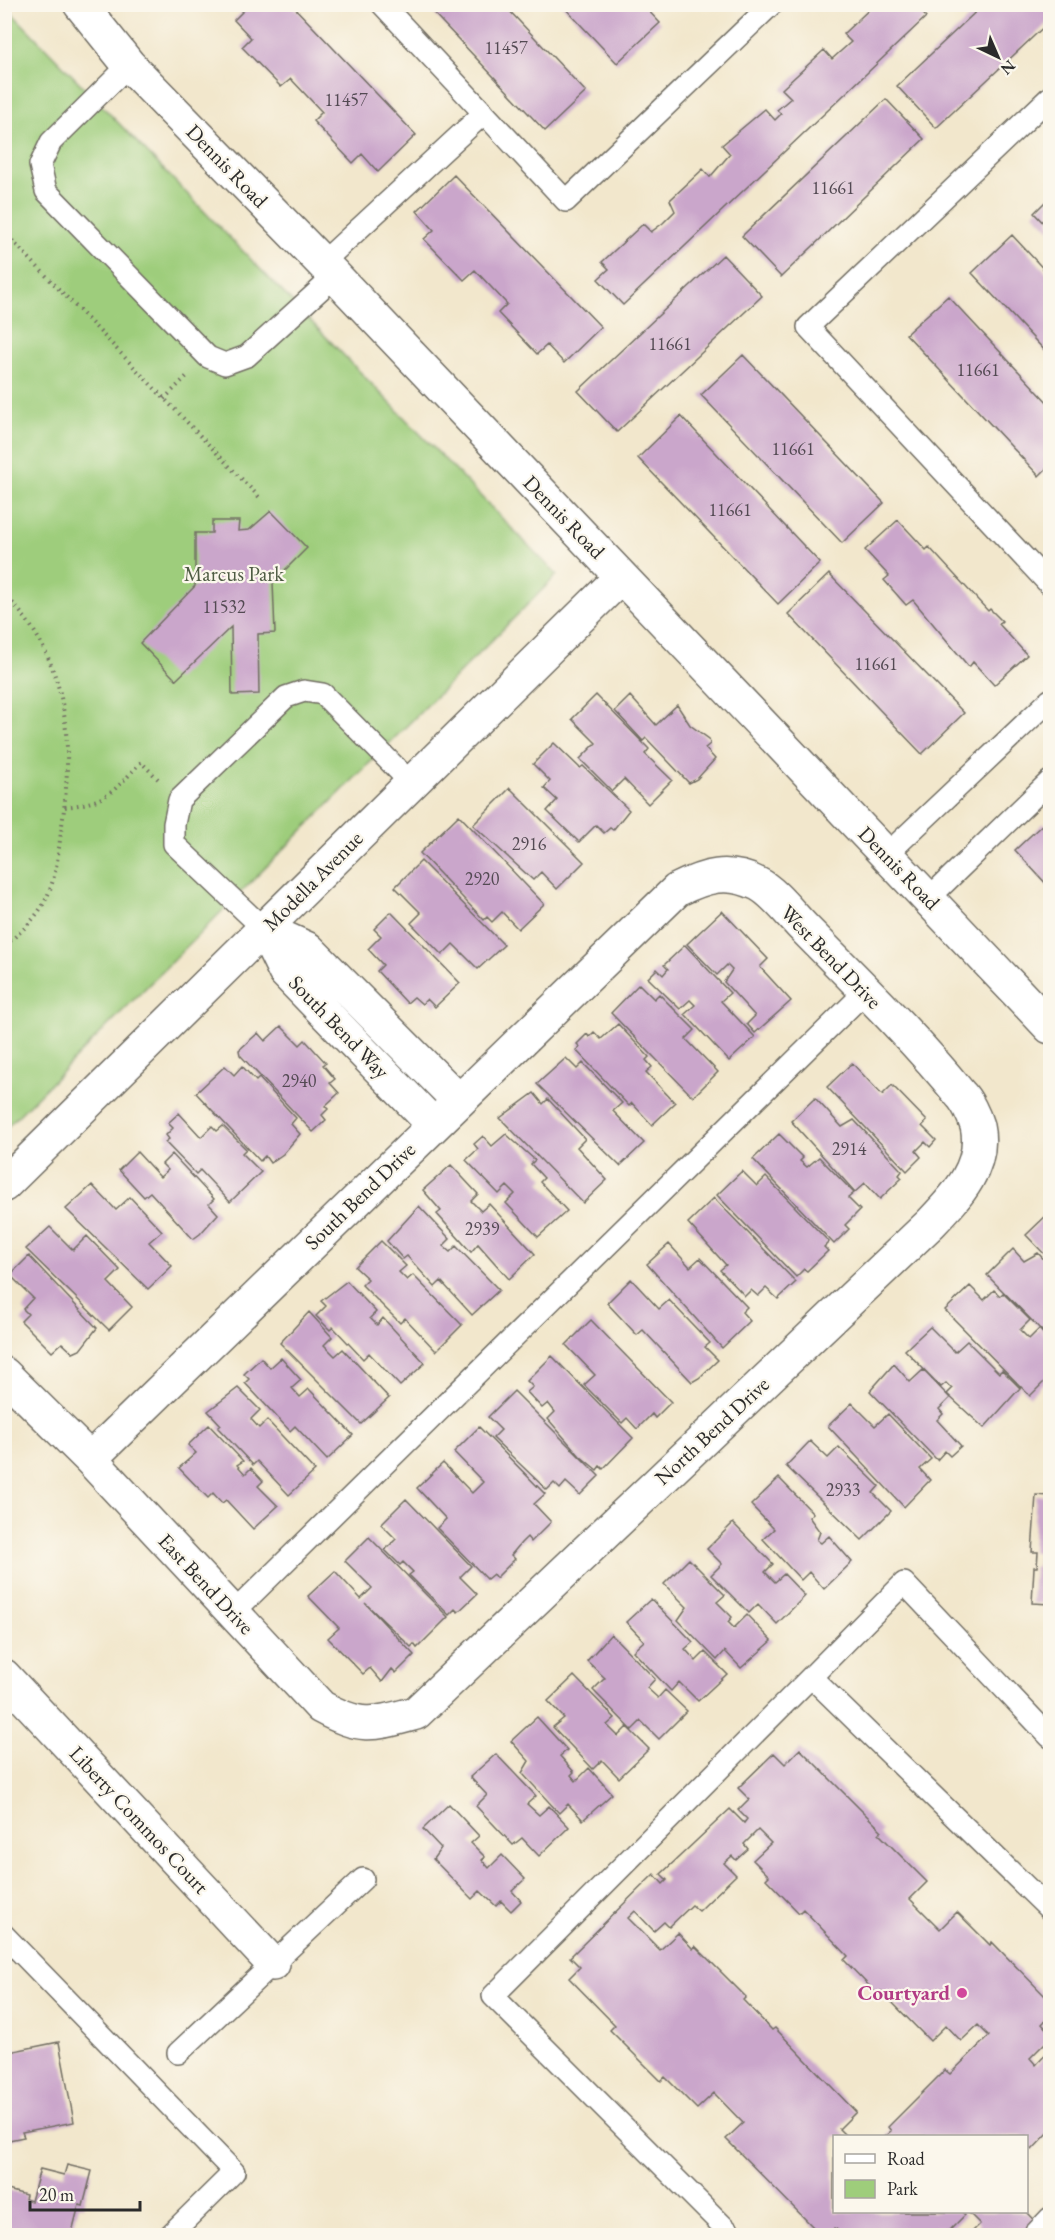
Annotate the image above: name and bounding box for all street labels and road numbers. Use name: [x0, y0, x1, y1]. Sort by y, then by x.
street label: Dennis Road: [181, 118, 274, 214]
street label: Dennis Road: [518, 469, 611, 565]
street label: Dennis Road: [853, 820, 946, 916]
street label: Modella Avenue: [257, 825, 368, 936]
street label: West Bend Drive: [775, 899, 888, 1014]
street label: South Bend Way: [283, 969, 396, 1085]
street label: South Bend Drive: [298, 1136, 421, 1255]
street label: North Bend Drive: [649, 1371, 775, 1491]
street label: East Bend Drive: [153, 1527, 260, 1640]
street label: Liberty Commos Court: [64, 1740, 215, 1900]

